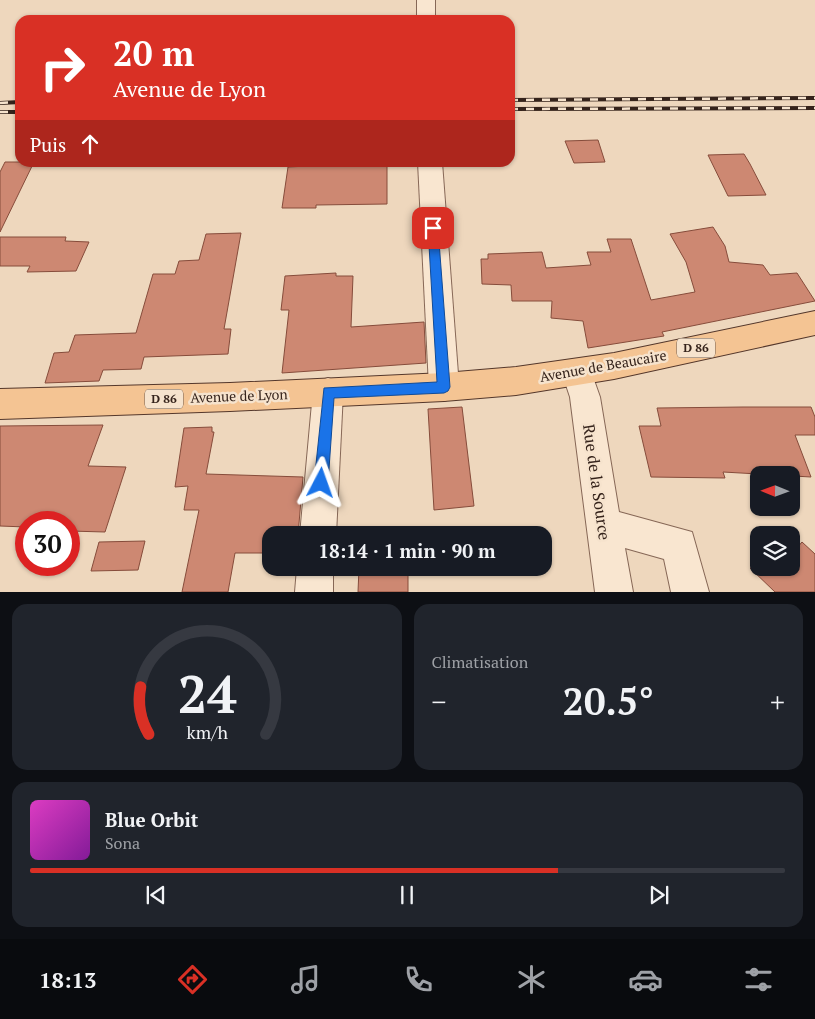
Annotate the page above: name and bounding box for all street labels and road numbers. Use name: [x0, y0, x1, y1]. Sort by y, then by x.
road number: D 86: [677, 338, 715, 358]
street label: Avenue de Beaucaire: [538, 345, 668, 386]
street label: Avenue de Lyon: [190, 384, 289, 407]
road number: D 86: [145, 389, 183, 408]
street label: Rue de la Source: [578, 423, 616, 541]

